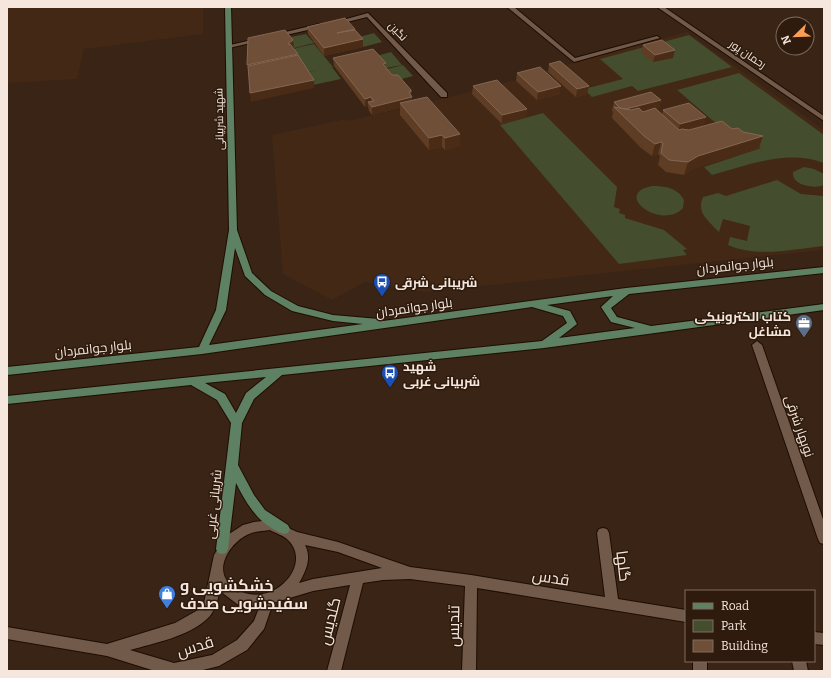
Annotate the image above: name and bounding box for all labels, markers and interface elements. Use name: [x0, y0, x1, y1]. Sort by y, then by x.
north arrow: [775, 16, 815, 56]
street label: نگین: [385, 19, 410, 44]
text: N: [778, 33, 794, 46]
street label: رحمان پور: [726, 37, 769, 71]
street label: شهید شربیانی: [212, 88, 227, 150]
street label: بلوار جوانمردان: [696, 254, 774, 277]
bus stop icon: شریبانی شرقی: [372, 272, 392, 297]
place label: شریبانی شرقی: [395, 275, 477, 290]
street label: بلوار جوانمردان: [375, 295, 453, 320]
place label: کتاب الکترونیکی مشاغل: [694, 309, 791, 339]
office icon: کتاب الکترونیکی مشاغل: [794, 313, 814, 338]
street label: بلوار جوانمردان: [54, 337, 132, 360]
place label: شهید شربیانی غربی: [403, 359, 480, 389]
bus stop icon: شهید شربیانی غربی: [380, 363, 400, 388]
street label: نوبهار شرقی: [782, 393, 817, 459]
street label: شربیانی غربی: [202, 469, 225, 539]
street label: گلها: [611, 550, 635, 583]
street label: قدس: [531, 565, 571, 591]
place label: خشکشویی و سفیدشویی صدف: [180, 576, 308, 613]
shop icon: خشکشویی و سفیدشویی صدف: [157, 584, 177, 609]
legend: [685, 590, 815, 662]
street label: گلدیس: [314, 595, 346, 647]
text: Road: [721, 599, 749, 613]
street label: تندیس: [444, 604, 464, 647]
text: Park: [721, 619, 747, 633]
street label: قدس: [174, 632, 216, 662]
text: Building: [721, 639, 768, 653]

